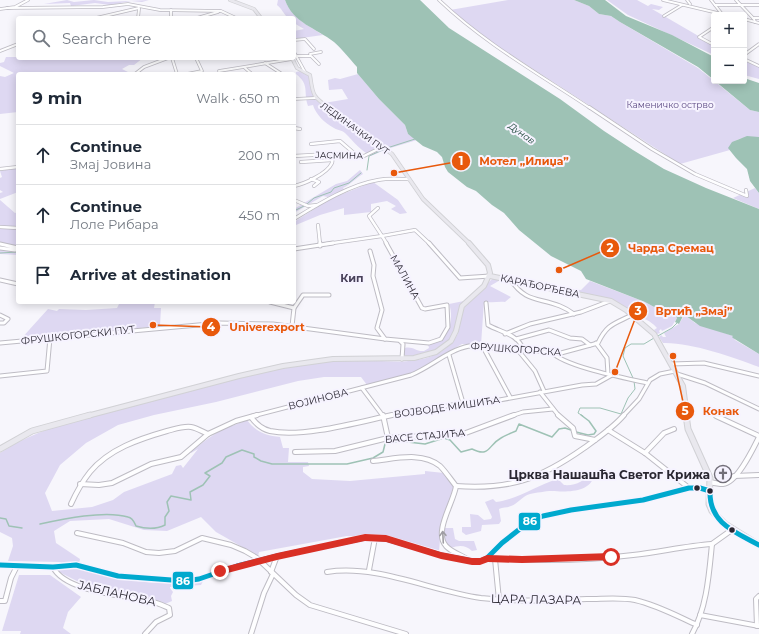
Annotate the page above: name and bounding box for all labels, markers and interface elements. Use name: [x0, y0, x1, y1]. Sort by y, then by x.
map controls: [711, 12, 747, 84]
button: +: [711, 12, 747, 48]
search box: [16, 16, 296, 60]
icon: search: [30, 27, 52, 49]
text: Search here: [62, 29, 151, 48]
button: −: [711, 48, 747, 84]
text: 9 min: [32, 88, 82, 108]
text: Walk · 650 m: [196, 90, 280, 106]
street label: ЛЕДИНАЧКИ ПУТ: [318, 99, 392, 157]
park label: Каменичко острво: [626, 99, 714, 110]
water label: Дунав: [506, 119, 537, 146]
text: Continue: [70, 137, 142, 156]
icon: ahead: [32, 144, 54, 166]
text: 200 m: [238, 147, 280, 163]
street label: ЈАСМИНА: [315, 149, 363, 161]
callout: Мотел „Илиџа”: [451, 149, 577, 172]
text: 1: [459, 153, 463, 168]
text: Мотел „Илиџа”: [479, 154, 569, 168]
text: Змај Јовина: [70, 156, 151, 172]
text: Continue: [70, 197, 142, 216]
icon: ahead: [32, 204, 54, 226]
text: 450 m: [238, 207, 280, 223]
text: Лоле Рибара: [70, 216, 159, 232]
callout: Чарда Сремац: [600, 236, 722, 259]
text: 2: [606, 240, 614, 255]
text: Чарда Сремац: [628, 241, 714, 255]
street label: МАЛИНА: [387, 253, 423, 302]
icon: arrive: [32, 264, 54, 286]
text: Arrive at destination: [70, 265, 231, 284]
district label: Кип: [340, 271, 364, 285]
street label: КАРАЂОРЂЕВА: [499, 271, 581, 301]
callout: Вртић „Змај”: [628, 299, 741, 322]
text: 3: [633, 303, 642, 318]
text: Вртић „Змај”: [655, 304, 733, 318]
callout: Univerexport: [201, 315, 312, 338]
text: 4: [207, 319, 216, 334]
text: Univerexport: [229, 320, 305, 334]
street label: ФРУШКОГОРСКИ ПУТ: [20, 323, 136, 347]
street label: ФРУШКОГОРСКА: [470, 339, 562, 359]
street label: ВОЈИНОВА: [287, 385, 350, 413]
street label: ВОЈВОДЕ МИШИЋА: [393, 393, 501, 421]
callout: Конак: [675, 400, 747, 423]
text: 5: [681, 403, 689, 418]
text: Конак: [703, 404, 740, 418]
street label: ВАСЕ СТАЈИЋА: [384, 426, 466, 446]
church icon: Црква Нашашћа Светог Крижа: [713, 464, 733, 484]
place label: Црква Нашашћа Светог Крижа: [508, 467, 710, 482]
unlabelled marker: [692, 483, 702, 493]
unlabelled marker: [705, 486, 715, 496]
line badge: 86: [518, 512, 541, 531]
text: 86: [523, 514, 537, 528]
unlabelled marker: [727, 525, 737, 535]
one-way arrow: [440, 530, 447, 543]
route start: [602, 548, 620, 566]
route end: [211, 562, 229, 580]
line badge: 86: [172, 571, 194, 590]
text: 86: [176, 574, 190, 588]
street label: ЈАБЛАНОВА: [76, 577, 158, 609]
street label: ЦАРА ЛАЗАРА: [491, 591, 581, 607]

